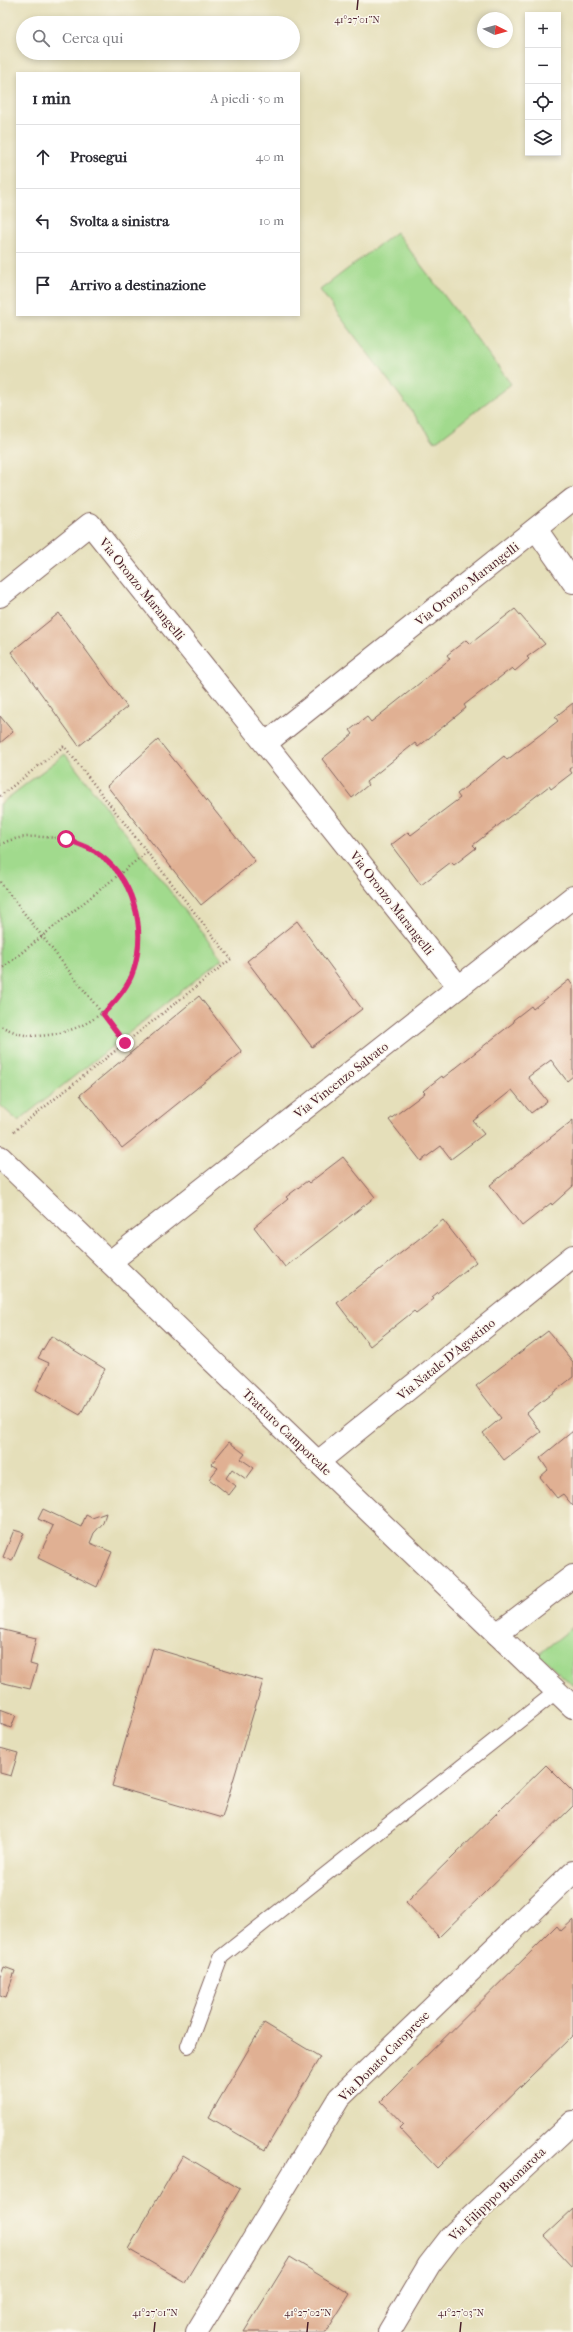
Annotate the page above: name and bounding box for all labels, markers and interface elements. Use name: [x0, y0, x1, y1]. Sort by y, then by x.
north arrow: [477, 12, 513, 48]
map controls: [525, 12, 561, 156]
button: +: [525, 12, 561, 48]
text: 41°27'01"N: [334, 14, 380, 26]
search box: [16, 16, 300, 60]
icon: search: [30, 27, 52, 49]
text: Cerca qui: [62, 29, 123, 47]
button: −: [525, 48, 561, 84]
button: locate: [525, 84, 561, 120]
text: 1 min: [32, 88, 71, 108]
text: A piedi · 50 m: [210, 91, 284, 106]
button: layers: [525, 120, 561, 156]
icon: ahead: [32, 146, 54, 168]
text: Prosegui: [70, 148, 127, 166]
text: 40 m: [256, 149, 284, 164]
icon: left: [32, 210, 54, 232]
text: Svolta a sinistra: [70, 212, 169, 230]
text: 10 m: [259, 213, 284, 228]
icon: arrive: [32, 274, 54, 296]
text: Arrivo a destinazione: [70, 276, 206, 294]
street label: Via Oronzo Marangelli: [95, 534, 188, 643]
street label: Via Oronzo Marangelli: [411, 539, 522, 630]
route start: [57, 830, 75, 848]
street label: Via Oronzo Marangelli: [346, 847, 437, 958]
route end: [116, 1034, 134, 1052]
street label: Via Vincenzo Salvato: [290, 1038, 391, 1122]
street label: Via Natale D'Agostino: [393, 1315, 498, 1404]
street label: Tratturo Camporeale: [239, 1386, 335, 1479]
street label: Via Donato Caroprese: [335, 2007, 433, 2105]
street label: Via Filipppo Buonarota: [445, 2143, 549, 2245]
text: 41°27'01"N: [132, 2307, 178, 2319]
text: 41°27'02"N: [284, 2307, 332, 2319]
text: 41°27'03"N: [438, 2307, 485, 2319]

